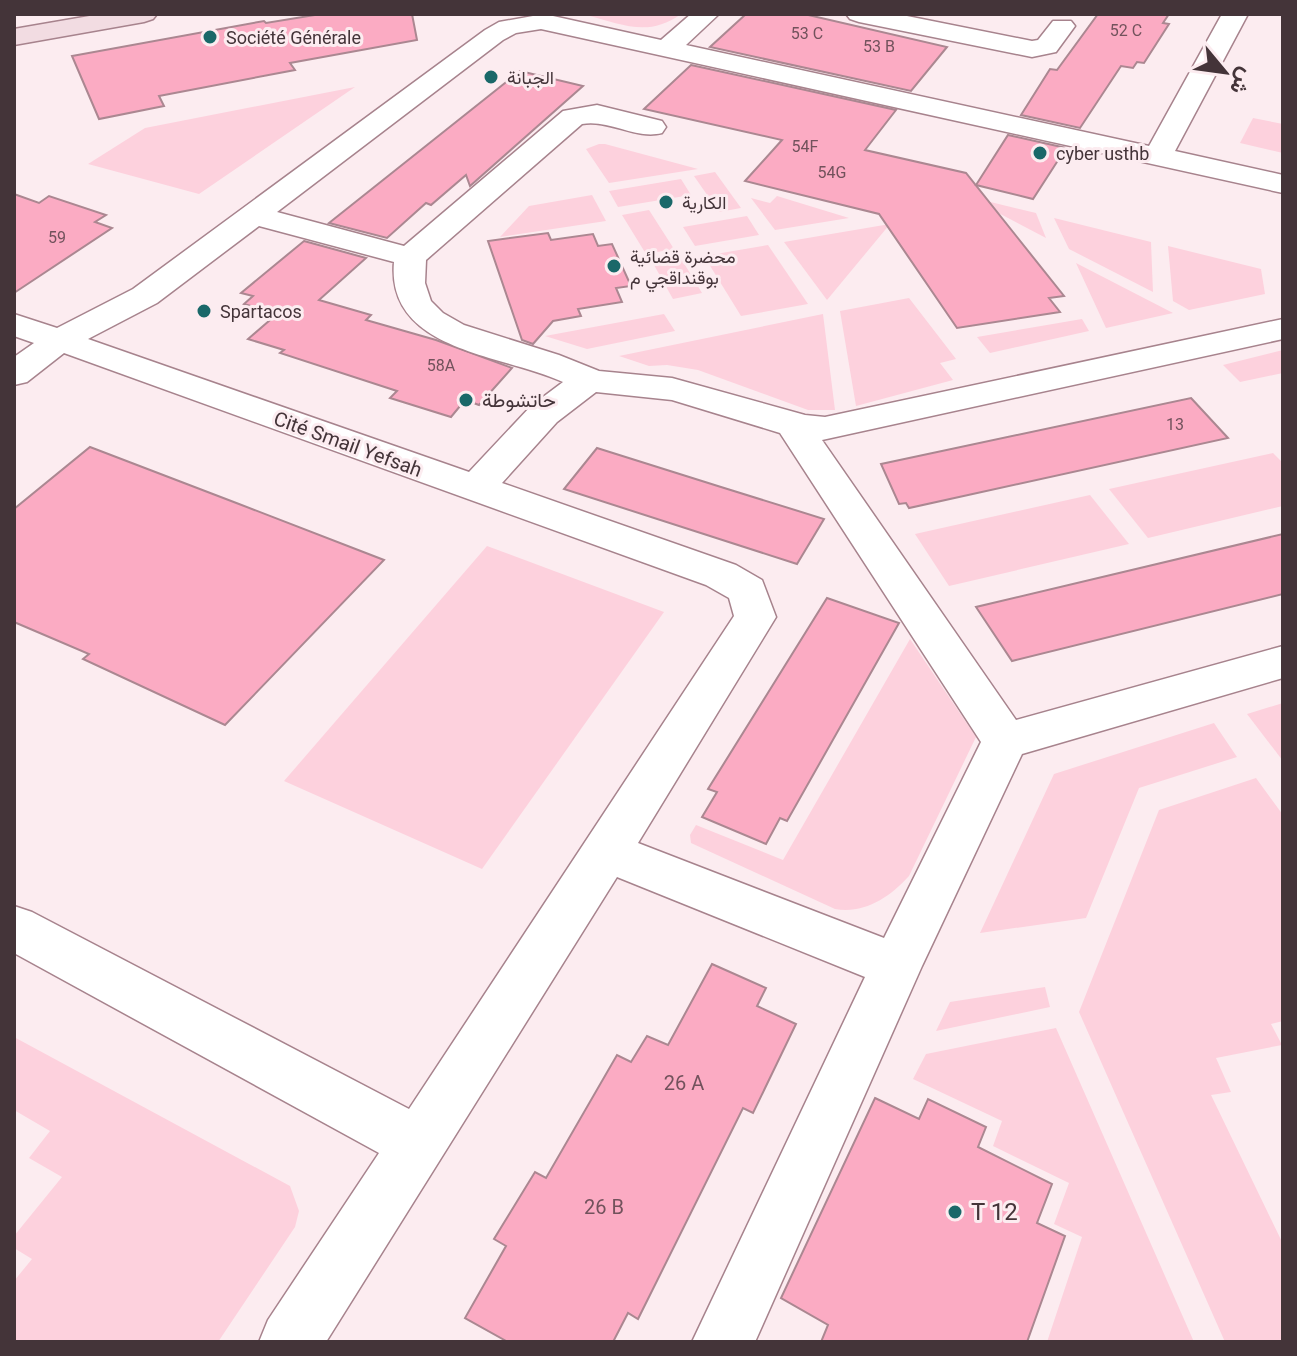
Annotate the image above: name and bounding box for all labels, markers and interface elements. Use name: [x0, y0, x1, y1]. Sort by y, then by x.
house number: 52 C: [1110, 21, 1142, 40]
house number: 53 C: [791, 24, 823, 43]
place label: Société Générale: [226, 27, 361, 48]
marker: Société Générale: [201, 28, 219, 46]
north arrow: [1185, 32, 1265, 112]
house number: 53 B: [863, 37, 895, 56]
text: ش: [1224, 63, 1259, 99]
place label: الجبانة: [507, 67, 554, 88]
marker: الجبانة: [482, 68, 500, 86]
house number: 54F: [792, 137, 819, 156]
place label: cyber usthb: [1056, 143, 1149, 164]
marker: cyber usthb: [1031, 144, 1049, 162]
house number: 54G: [818, 163, 846, 182]
place label: الكارية: [682, 192, 726, 214]
marker: الكارية: [657, 193, 675, 211]
house number: 59: [48, 228, 66, 247]
place label: محضرة قضائية بوقنداقجي م: [630, 246, 736, 293]
marker: محضرة قضائية بوقنداقجي م: [605, 257, 623, 275]
place label: Spartacos: [220, 301, 302, 322]
marker: Spartacos: [195, 302, 213, 320]
house number: 58A: [427, 356, 456, 375]
place label: حاتشوطة: [482, 388, 556, 413]
marker: حاتشوطة: [457, 391, 475, 409]
street label: Cité Smail Yefsah: [271, 406, 425, 482]
house number: 13: [1166, 415, 1184, 434]
house number: 26 A: [664, 1071, 704, 1095]
house number: 26 B: [584, 1195, 624, 1219]
place label: T 12: [971, 1198, 1018, 1226]
marker: T 12: [946, 1203, 964, 1221]

